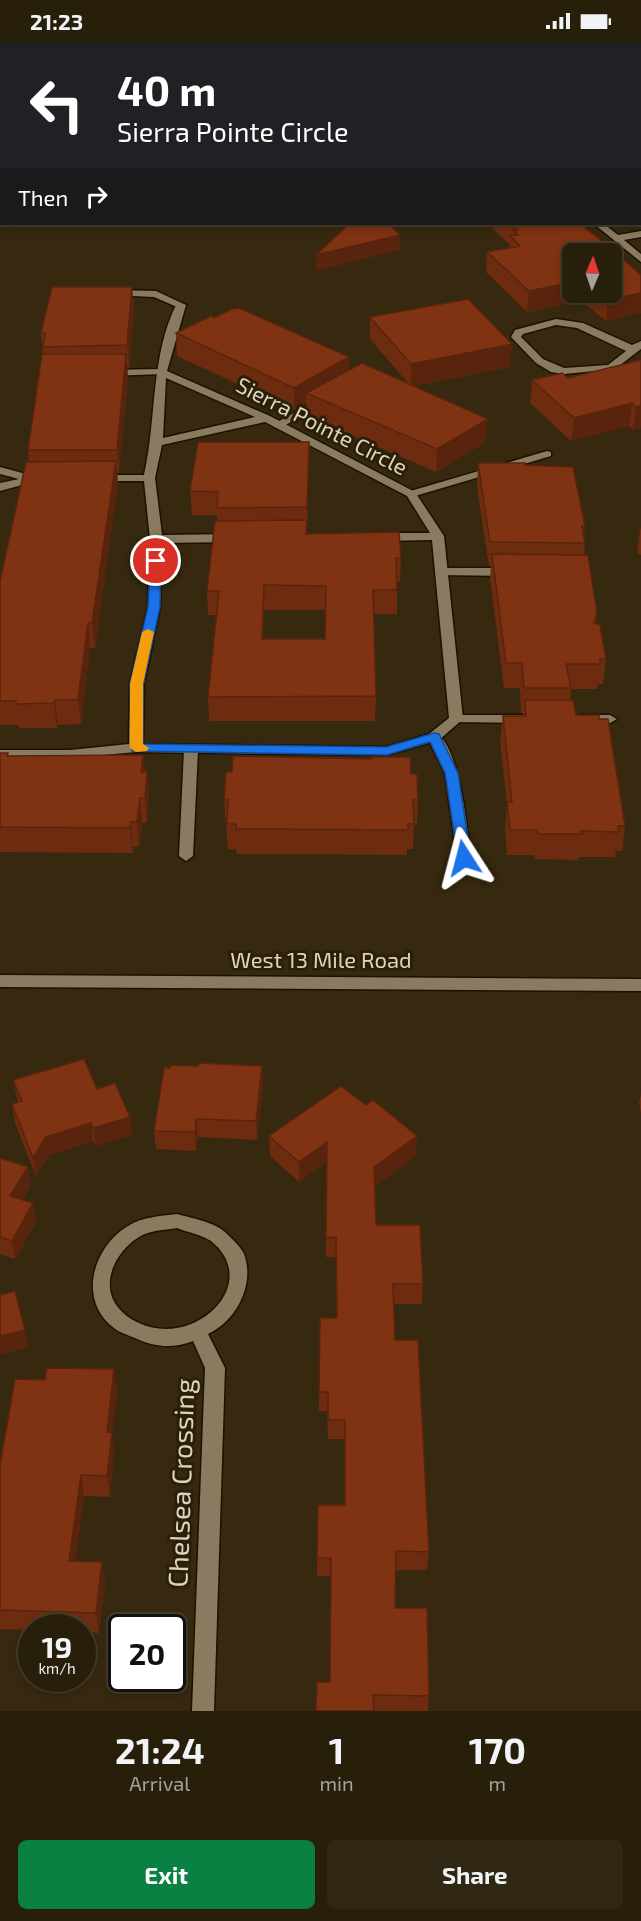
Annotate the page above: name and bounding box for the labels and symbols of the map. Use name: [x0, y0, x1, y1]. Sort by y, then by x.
north arrow: [562, 243, 622, 303]
street label: Sierra Pointe Circle: [233, 371, 412, 479]
pin: [130, 535, 181, 586]
position arrow: [432, 826, 496, 890]
street label: West 13 Mile Road: [230, 946, 412, 972]
street label: Chelsea Crossing: [160, 1378, 201, 1588]
speed limit sign: 20: [108, 1614, 186, 1692]

